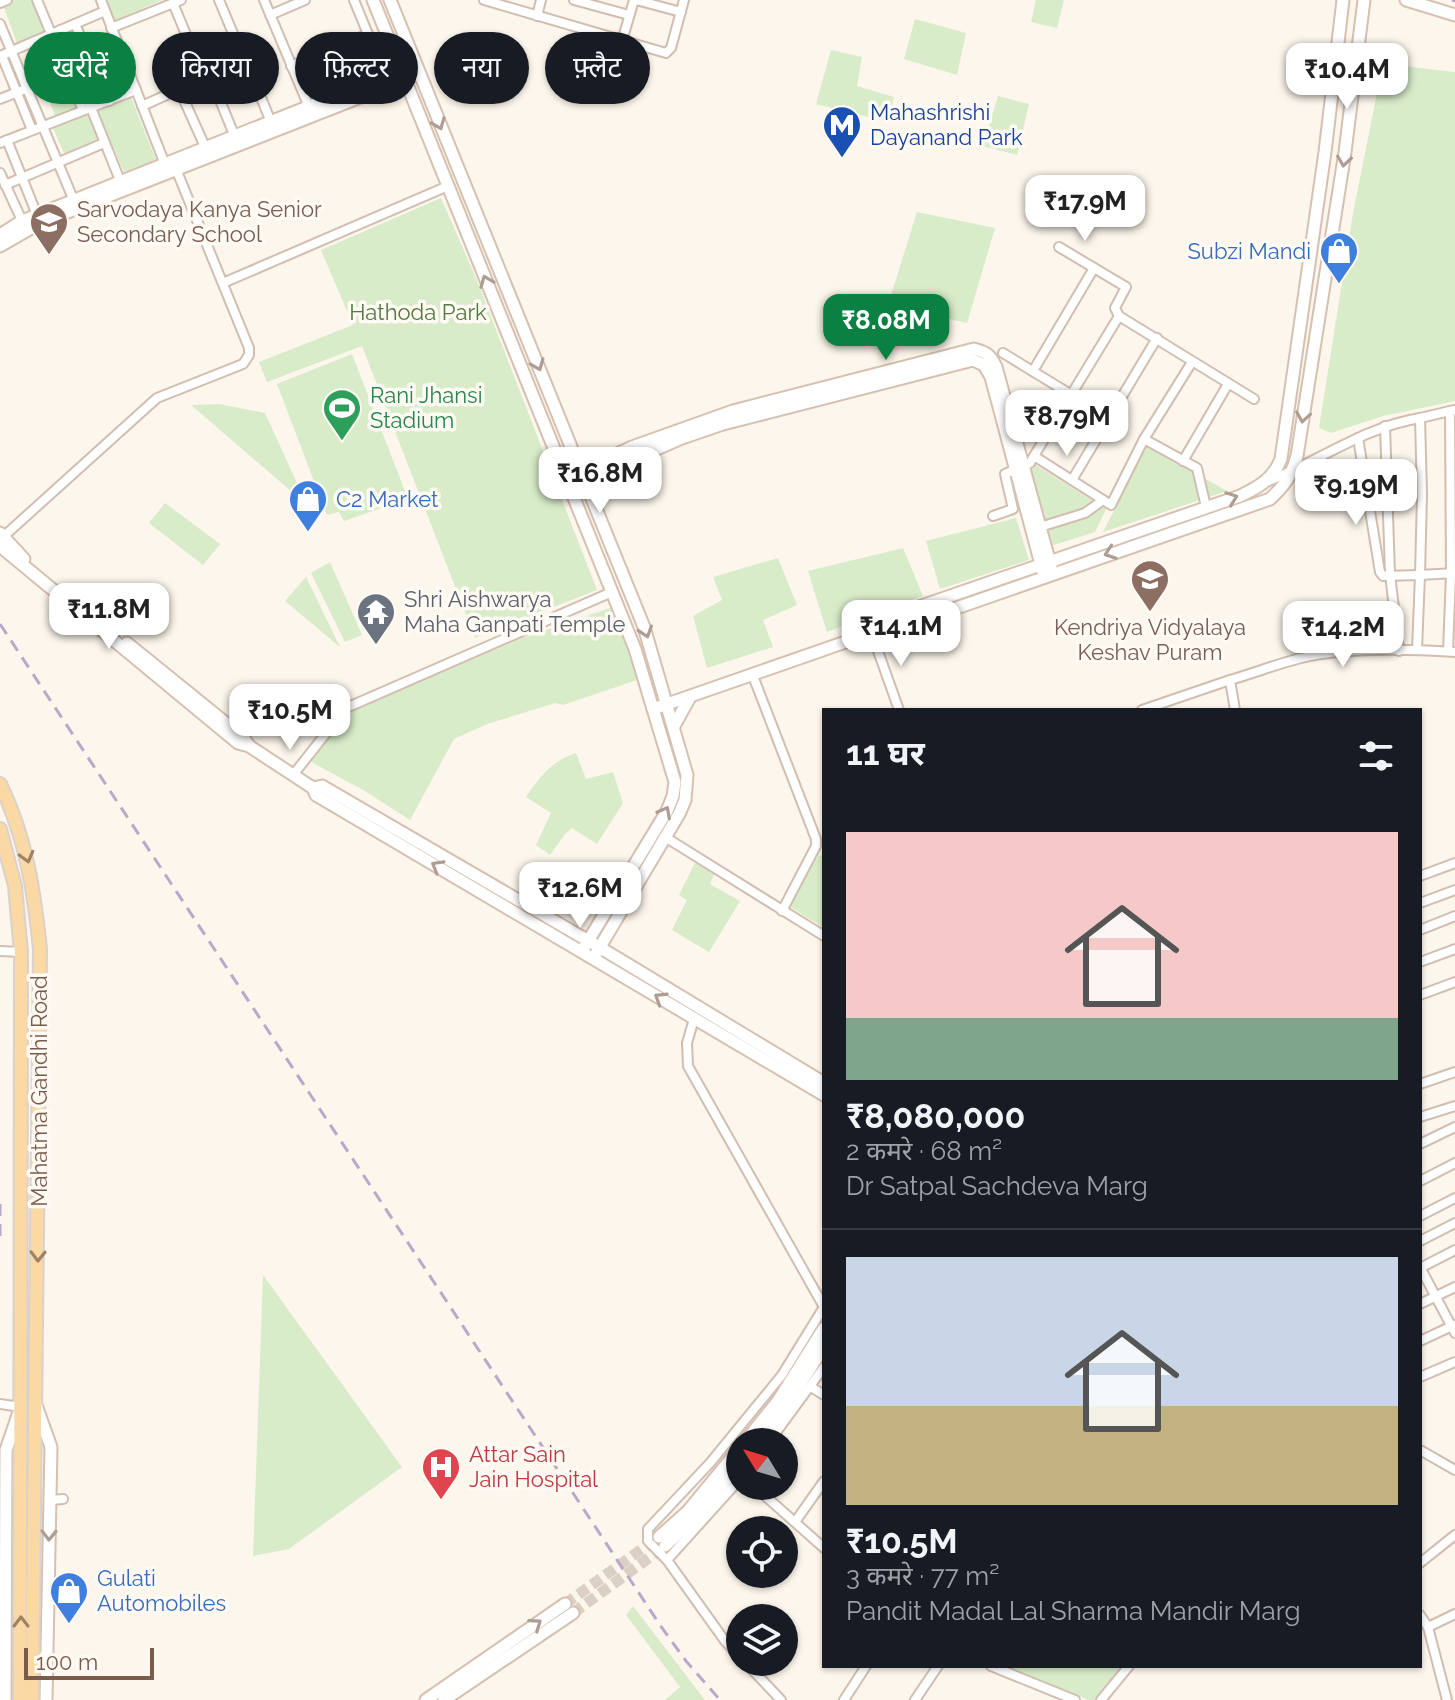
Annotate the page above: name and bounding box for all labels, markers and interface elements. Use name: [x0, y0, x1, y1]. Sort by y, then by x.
chip: खरीदें: [24, 32, 136, 104]
chip: किराया: [152, 32, 279, 104]
chip: फ़िल्टर: [295, 32, 418, 104]
chip: नया: [434, 32, 529, 104]
chip: फ़्लैट: [545, 32, 650, 104]
pin: ₹10.4M: [1282, 43, 1412, 111]
text: ₹10.4M: [1304, 54, 1390, 84]
place label: Mahashrishi Dayanand Park: [870, 99, 1023, 150]
metro station icon: Mahashrishi Dayanand Park: [821, 104, 863, 159]
one-way arrow: [430, 116, 446, 130]
one-way arrow: [1336, 154, 1353, 167]
pin: ₹17.9M: [1020, 175, 1150, 243]
text: ₹17.9M: [1043, 186, 1127, 216]
place label: Sarvodaya Kanya Senior Secondary School: [77, 196, 322, 247]
school or university icon: Sarvodaya Kanya Senior Secondary School: [28, 201, 70, 256]
shop icon: Subzi Mandi: [1318, 230, 1360, 285]
place label: Subzi Mandi: [1188, 238, 1311, 264]
one-way arrow: [480, 275, 496, 289]
pin: ₹8.08M: [821, 294, 951, 362]
park label: Hathoda Park: [349, 299, 487, 325]
text: ₹8.08M: [841, 305, 931, 335]
one-way arrow: [528, 357, 544, 371]
place label: Rani Jhansi Stadium: [370, 382, 482, 433]
sports icon: Rani Jhansi Stadium: [321, 387, 363, 442]
pin: ₹8.79M: [1002, 390, 1132, 458]
text: ₹8.79M: [1023, 401, 1111, 431]
one-way arrow: [1295, 411, 1312, 424]
pin: ₹16.8M: [535, 447, 665, 515]
text: ₹16.8M: [557, 458, 643, 488]
pin: ₹9.19M: [1291, 459, 1421, 527]
text: ₹9.19M: [1313, 470, 1399, 500]
shop icon: C2 Market: [287, 478, 329, 533]
place label: C2 Market: [336, 486, 439, 512]
one-way arrow: [1224, 491, 1238, 508]
one-way arrow: [1104, 544, 1118, 560]
school or university icon: Kendriya Vidyalaya Keshav Puram: [1129, 558, 1171, 613]
pin: ₹11.8M: [44, 583, 174, 651]
place label: Shri Aishwarya Maha Ganpati Temple: [404, 586, 625, 637]
temple icon: Shri Aishwarya Maha Ganpati Temple: [355, 591, 397, 646]
text: ₹11.8M: [67, 594, 151, 624]
pin: ₹14.1M: [836, 600, 966, 668]
pin: ₹14.2M: [1278, 601, 1408, 669]
text: ₹14.1M: [860, 611, 942, 641]
text: ₹14.2M: [1301, 612, 1385, 642]
place label: Kendriya Vidyalaya Keshav Puram: [1054, 614, 1246, 665]
one-way arrow: [636, 624, 652, 638]
pin: ₹10.5M: [225, 684, 355, 752]
text: ₹10.5M: [247, 695, 333, 725]
text: 11 घर: [846, 733, 925, 773]
icon: filters: [1354, 734, 1398, 778]
one-way arrow: [656, 806, 671, 821]
one-way arrow: [17, 850, 34, 864]
one-way arrow: [431, 860, 446, 876]
pin: ₹12.6M: [515, 862, 645, 930]
text: ₹12.6M: [537, 873, 623, 903]
icon: home: [1050, 884, 1194, 1028]
street label: Mahatma Gandhi Road: [26, 975, 52, 1207]
one-way arrow: [655, 993, 669, 1008]
text: ₹8,080,000: [846, 1096, 1025, 1136]
text: 2 कमरे · 68 m²: [846, 1136, 1002, 1166]
text: Dr Satpal Sachdeva Marg: [846, 1171, 1148, 1201]
one-way arrow: [29, 1250, 47, 1263]
icon: home: [1050, 1309, 1194, 1453]
north arrow: [726, 1428, 798, 1500]
map controls: [726, 1428, 798, 1676]
place label: Attar Sain Jain Hospital: [469, 1441, 598, 1492]
hospital icon: Attar Sain Jain Hospital: [420, 1446, 462, 1501]
button: locate: [726, 1516, 798, 1588]
text: ₹10.5M: [846, 1521, 958, 1561]
one-way arrow: [41, 1529, 58, 1542]
text: 3 कमरे · 77 m²: [846, 1561, 999, 1591]
place label: Gulati Automobiles: [97, 1565, 226, 1616]
shop icon: Gulati Automobiles: [48, 1570, 90, 1625]
text: Pandit Madal Lal Sharma Mandir Marg: [846, 1596, 1300, 1626]
button: layers: [726, 1604, 798, 1676]
one-way arrow: [12, 1615, 30, 1628]
one-way arrow: [528, 1619, 542, 1634]
scale bar: [24, 1644, 154, 1680]
text: 100 m: [36, 1649, 98, 1675]

